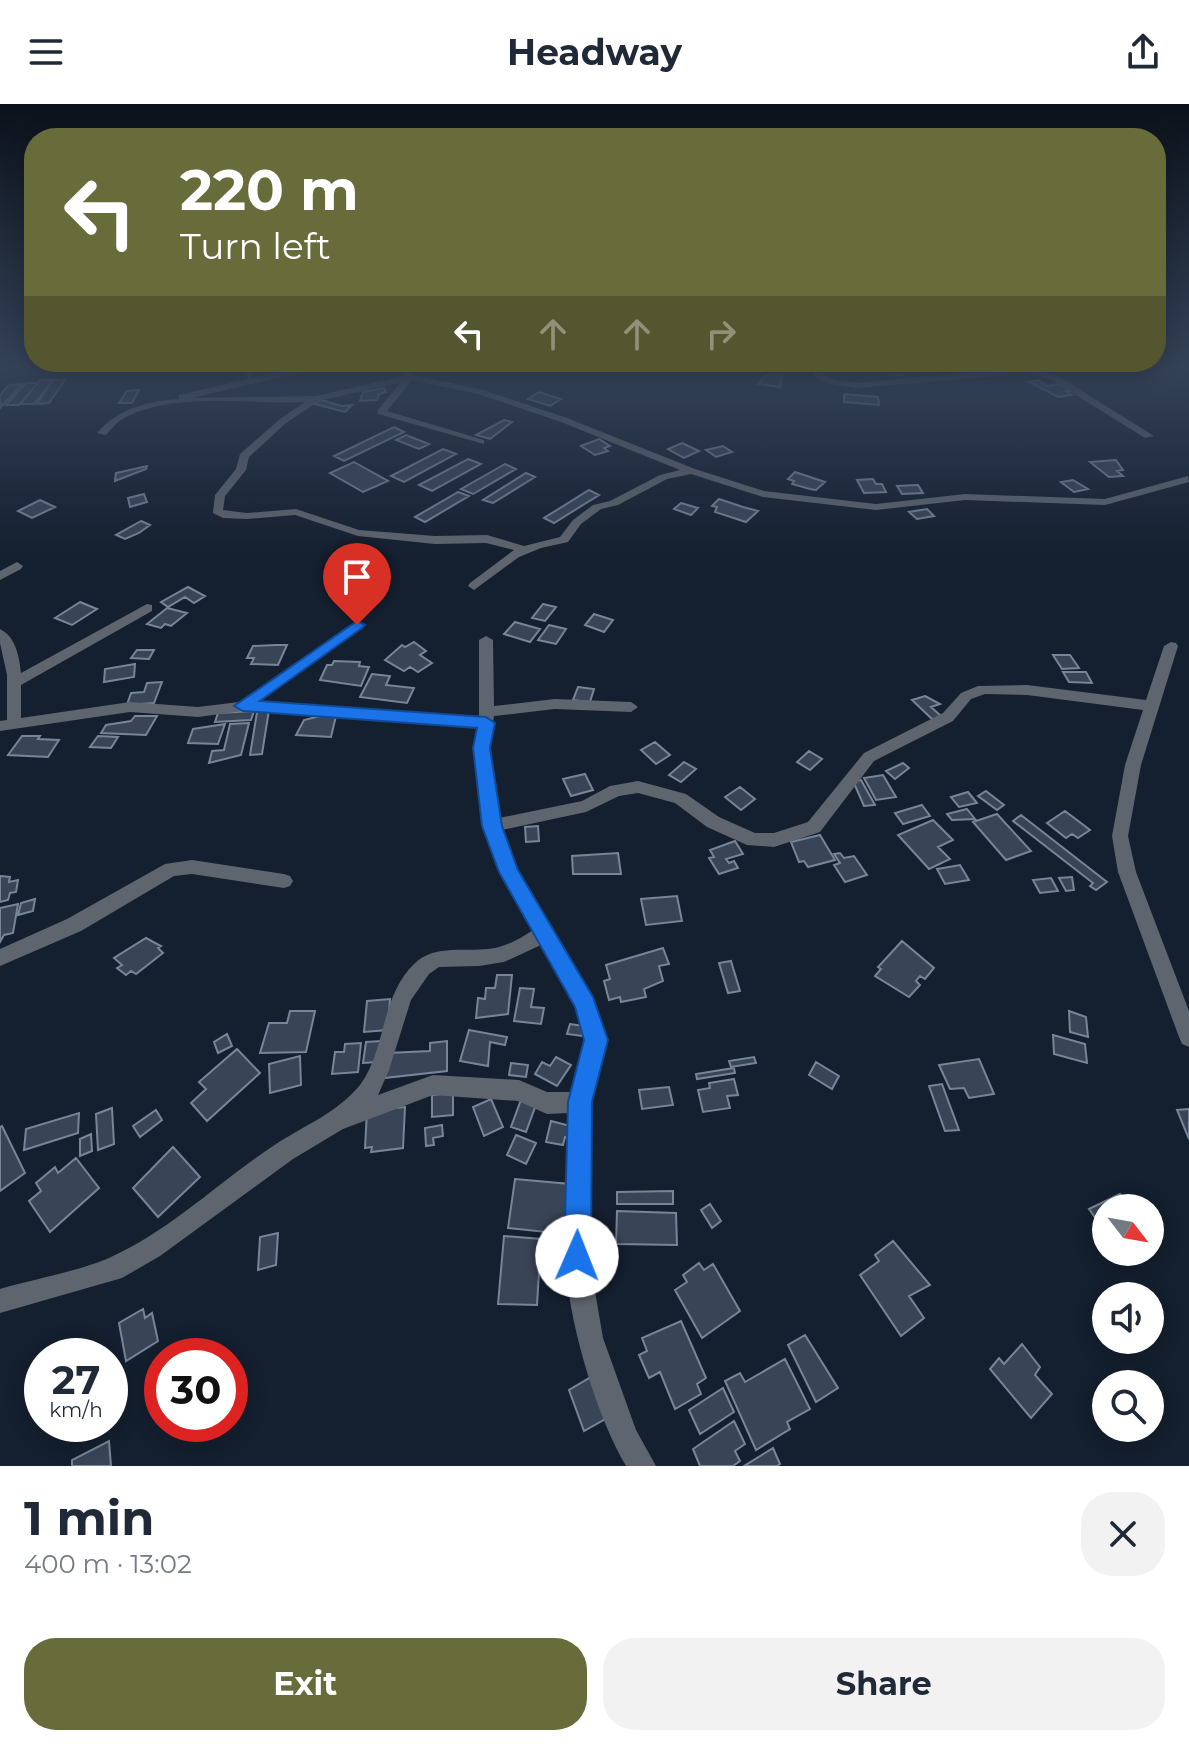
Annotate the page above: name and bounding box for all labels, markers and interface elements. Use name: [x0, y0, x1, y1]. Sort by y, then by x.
icon: menu: [24, 30, 68, 74]
text: Headway: [507, 30, 682, 74]
icon: share: [1121, 30, 1165, 74]
text: 220 m: [180, 156, 359, 224]
icon: left: [48, 160, 152, 264]
text: Turn left: [180, 224, 331, 268]
icon: left: [447, 312, 491, 356]
icon: ahead: [531, 312, 575, 356]
icon: ahead: [615, 312, 659, 356]
icon: right: [699, 312, 743, 356]
pin: [323, 543, 391, 625]
icon: arrive: [335, 555, 379, 599]
north arrow: [1092, 1194, 1164, 1266]
map controls: [1092, 1194, 1164, 1442]
position arrow: [535, 1214, 619, 1298]
button: sound: [1092, 1282, 1164, 1354]
speed limit sign: 30: [144, 1338, 248, 1442]
text: 27: [52, 1355, 100, 1404]
button: search: [1092, 1370, 1164, 1442]
text: km/h: [49, 1398, 103, 1422]
text: 1 min: [24, 1489, 154, 1547]
button: close: [1081, 1492, 1165, 1576]
text: 400 m · 13:02: [24, 1548, 192, 1580]
button: Exit: [24, 1638, 587, 1730]
button: Share: [603, 1638, 1165, 1730]

